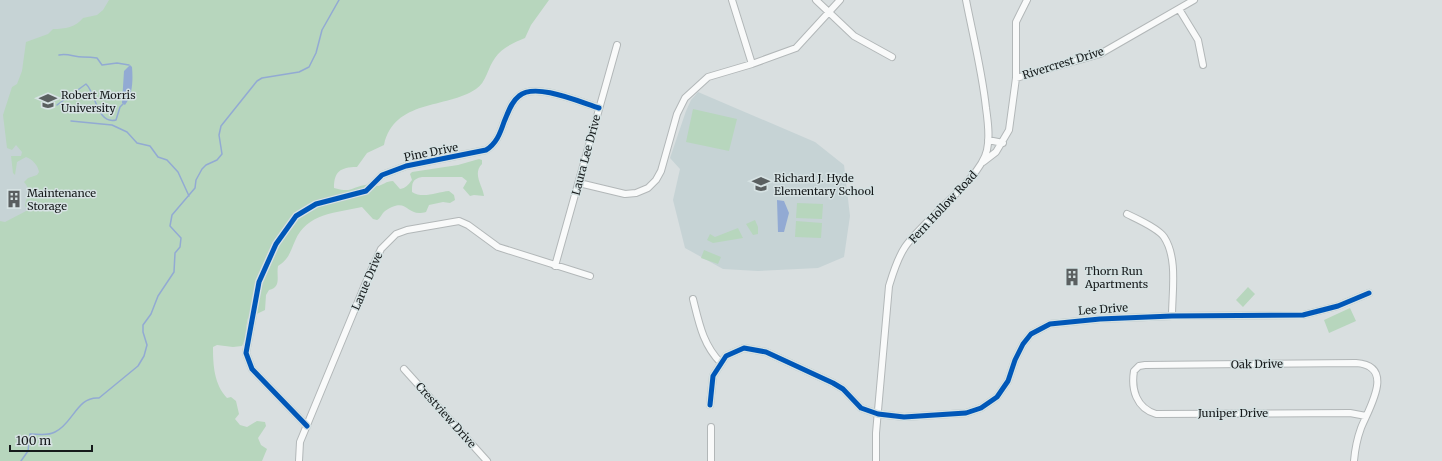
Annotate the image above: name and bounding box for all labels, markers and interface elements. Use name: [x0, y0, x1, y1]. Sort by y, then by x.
street label: Rivercrest Drive: [1021, 44, 1106, 82]
place label: Robert Morris University: [61, 88, 136, 115]
school or university icon: Robert Morris University: [38, 91, 58, 111]
street label: Laura Lee Drive: [569, 113, 604, 197]
street label: Pine Drive: [403, 140, 459, 164]
street label: Fern Hollow Road: [906, 168, 980, 246]
place label: Richard J. Hyde Elementary School: [774, 171, 875, 198]
school or university icon: Richard J. Hyde Elementary School: [751, 174, 771, 194]
place label: Maintenance Storage: [27, 186, 96, 213]
building icon: Maintenance Storage: [4, 189, 24, 209]
street label: Larue Drive: [348, 250, 386, 312]
place label: Thorn Run Apartments: [1084, 264, 1148, 291]
building icon: Thorn Run Apartments: [1062, 267, 1082, 287]
street label: Lee Drive: [1078, 300, 1129, 318]
street label: Oak Drive: [1231, 357, 1283, 371]
street label: Crestview Drive: [413, 379, 479, 451]
street label: Juniper Drive: [1197, 406, 1268, 420]
scale bar: [10, 427, 92, 453]
text: 100 m: [16, 433, 51, 448]

